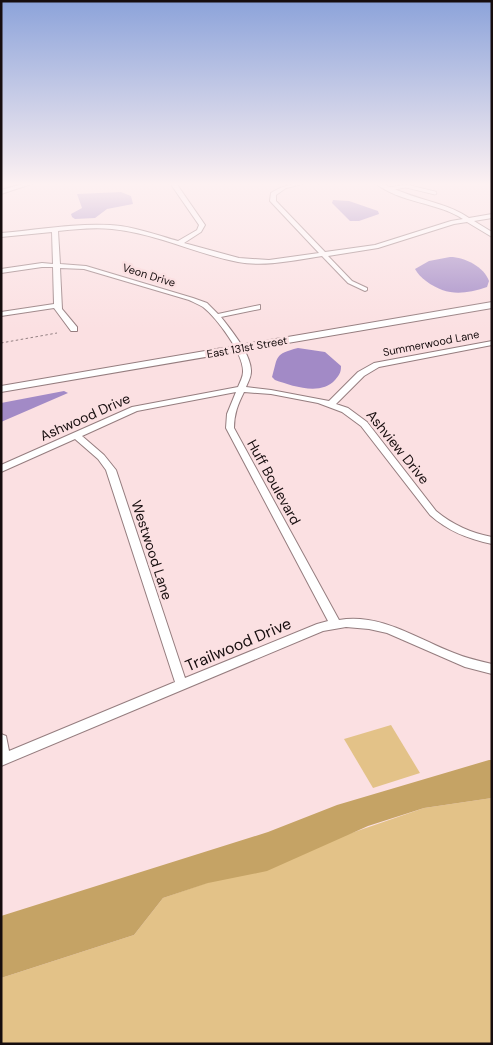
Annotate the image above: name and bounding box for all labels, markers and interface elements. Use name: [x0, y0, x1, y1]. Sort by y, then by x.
street label: Veon Drive: [121, 260, 177, 290]
street label: Summerwood Lane: [382, 327, 480, 359]
street label: East 131st Street: [206, 333, 288, 361]
street label: Ashwood Drive: [37, 389, 133, 445]
street label: Ashview Drive: [363, 406, 433, 488]
street label: Huff Boulevard: [243, 436, 305, 528]
street label: Westwood Lane: [127, 498, 177, 602]
street label: Trailwood Drive: [182, 613, 294, 676]

